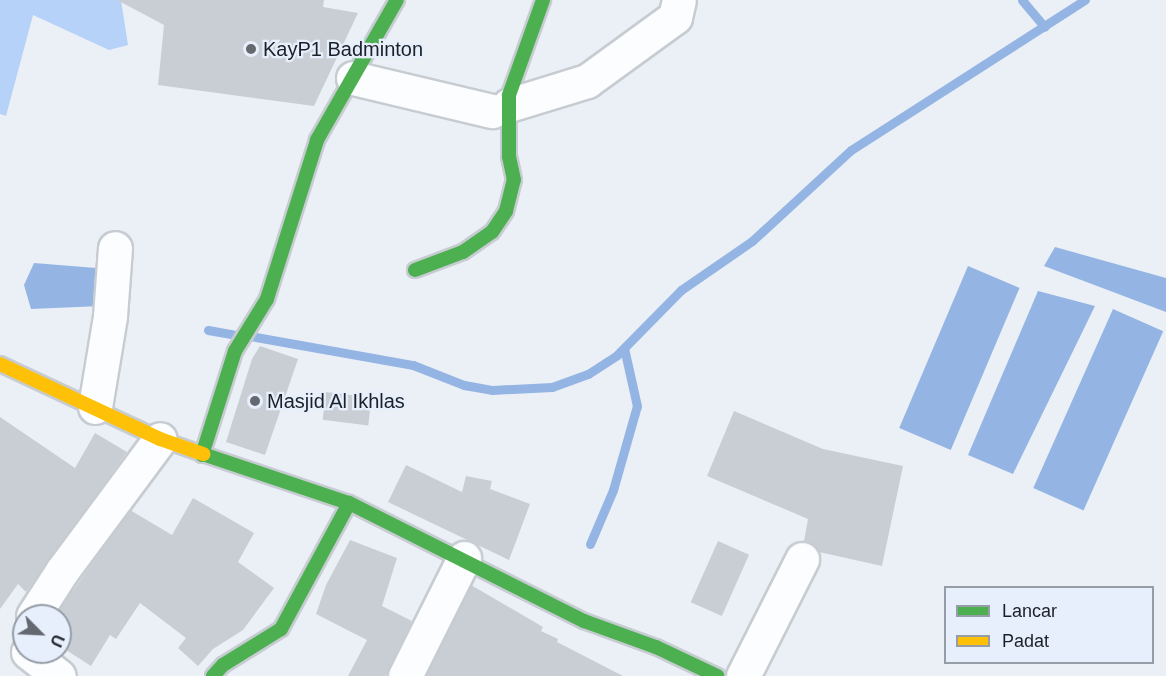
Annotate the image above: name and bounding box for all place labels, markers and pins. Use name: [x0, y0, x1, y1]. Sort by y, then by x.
place label: KayP1 Badminton: [263, 37, 423, 61]
marker: KayP1 Badminton: [244, 42, 258, 56]
place label: Masjid Al Ikhlas: [267, 389, 406, 413]
marker: Masjid Al Ikhlas: [248, 394, 262, 408]

